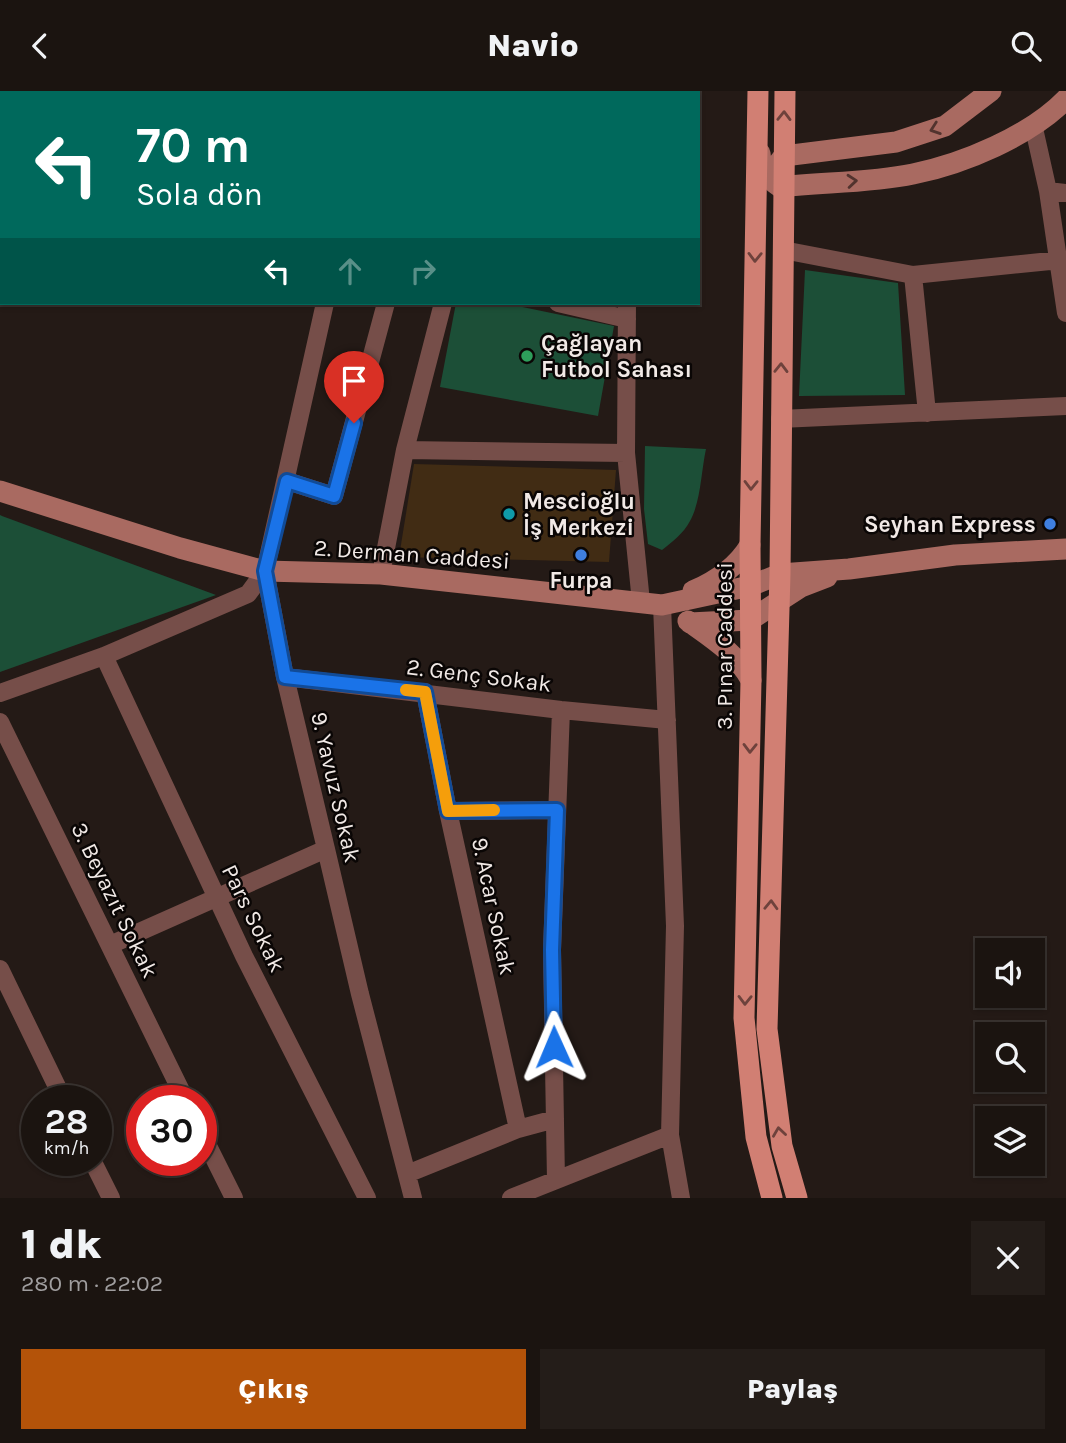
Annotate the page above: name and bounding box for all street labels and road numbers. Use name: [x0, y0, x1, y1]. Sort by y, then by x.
street label: 2. Derman Caddesi: [313, 534, 511, 575]
street label: 3. Pınar Caddesi: [711, 562, 738, 730]
street label: 2. Genç Sokak: [405, 653, 553, 698]
street label: 9. Yavuz Sokak: [305, 709, 366, 865]
street label: 3. Beyazıt Sokak: [65, 818, 164, 982]
street label: 9. Acar Sokak: [466, 835, 521, 977]
street label: Pars Sokak: [216, 860, 291, 976]

